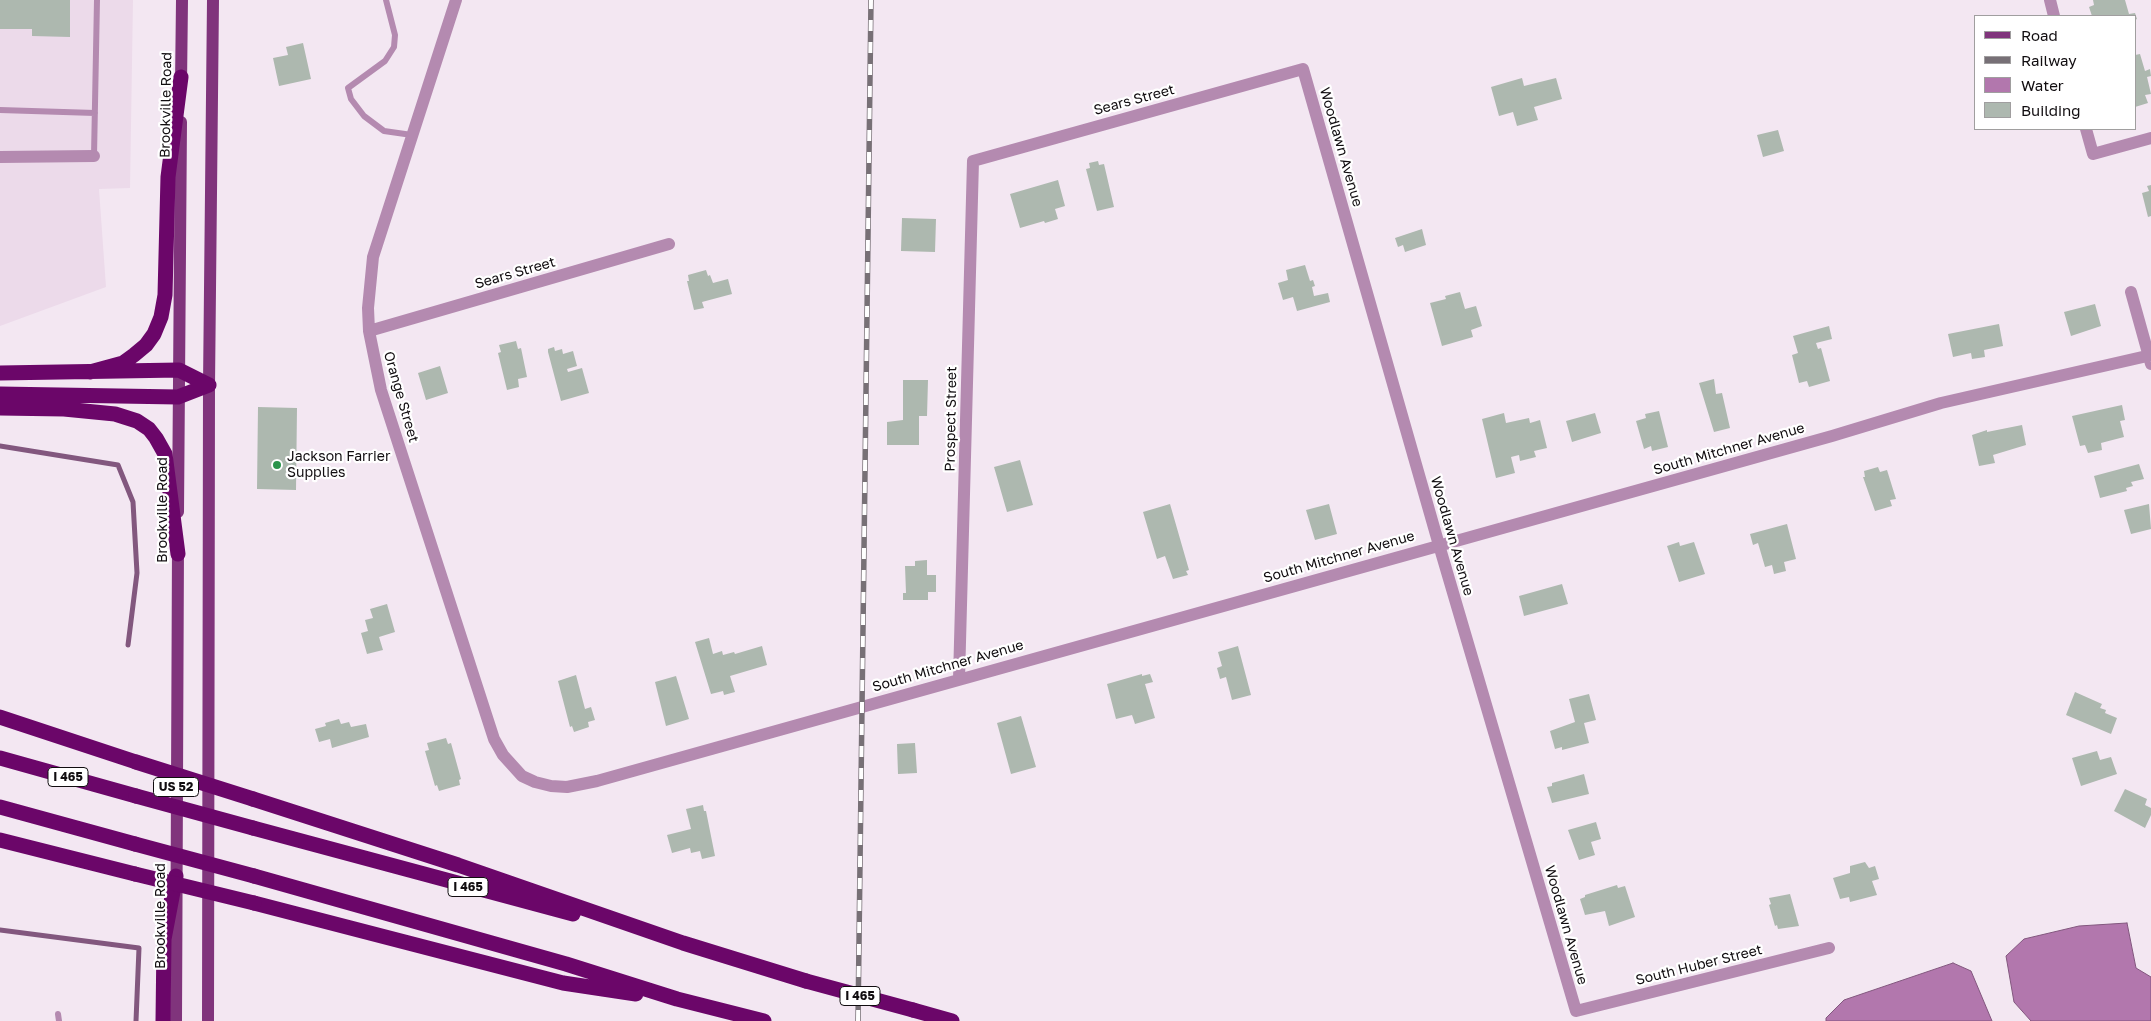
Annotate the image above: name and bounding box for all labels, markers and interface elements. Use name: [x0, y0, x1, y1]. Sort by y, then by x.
legend: [1974, 15, 2136, 130]
text: Road: [2021, 26, 2058, 44]
text: Railway: [2021, 51, 2077, 69]
street label: Brookville Road: [157, 52, 175, 158]
text: Water: [2021, 76, 2064, 94]
street label: Sears Street: [1092, 81, 1176, 119]
street label: Woodlawn Avenue: [1316, 85, 1366, 209]
text: Building: [2021, 101, 2081, 119]
street label: Sears Street: [473, 254, 557, 292]
street label: Orange Street: [380, 350, 422, 444]
street label: Prospect Street: [942, 366, 960, 472]
street label: South Mitchner Avenue: [1652, 419, 1806, 479]
place label: Jackson Farrier Supplies: [287, 449, 390, 482]
street label: Brookville Road: [155, 457, 171, 563]
marker: Jackson Farrier Supplies: [271, 459, 283, 471]
street label: Woodlawn Avenue: [1427, 474, 1477, 598]
street label: South Mitchner Avenue: [1262, 527, 1416, 587]
street label: South Mitchner Avenue: [871, 636, 1025, 696]
road number: I 465: [48, 768, 88, 786]
road number: US 52: [154, 778, 198, 796]
street label: Brookville Road: [153, 863, 169, 969]
street label: Woodlawn Avenue: [1541, 863, 1591, 987]
road number: I 465: [448, 878, 488, 896]
street label: South Huber Street: [1634, 941, 1764, 989]
road number: I 465: [840, 986, 880, 1006]

